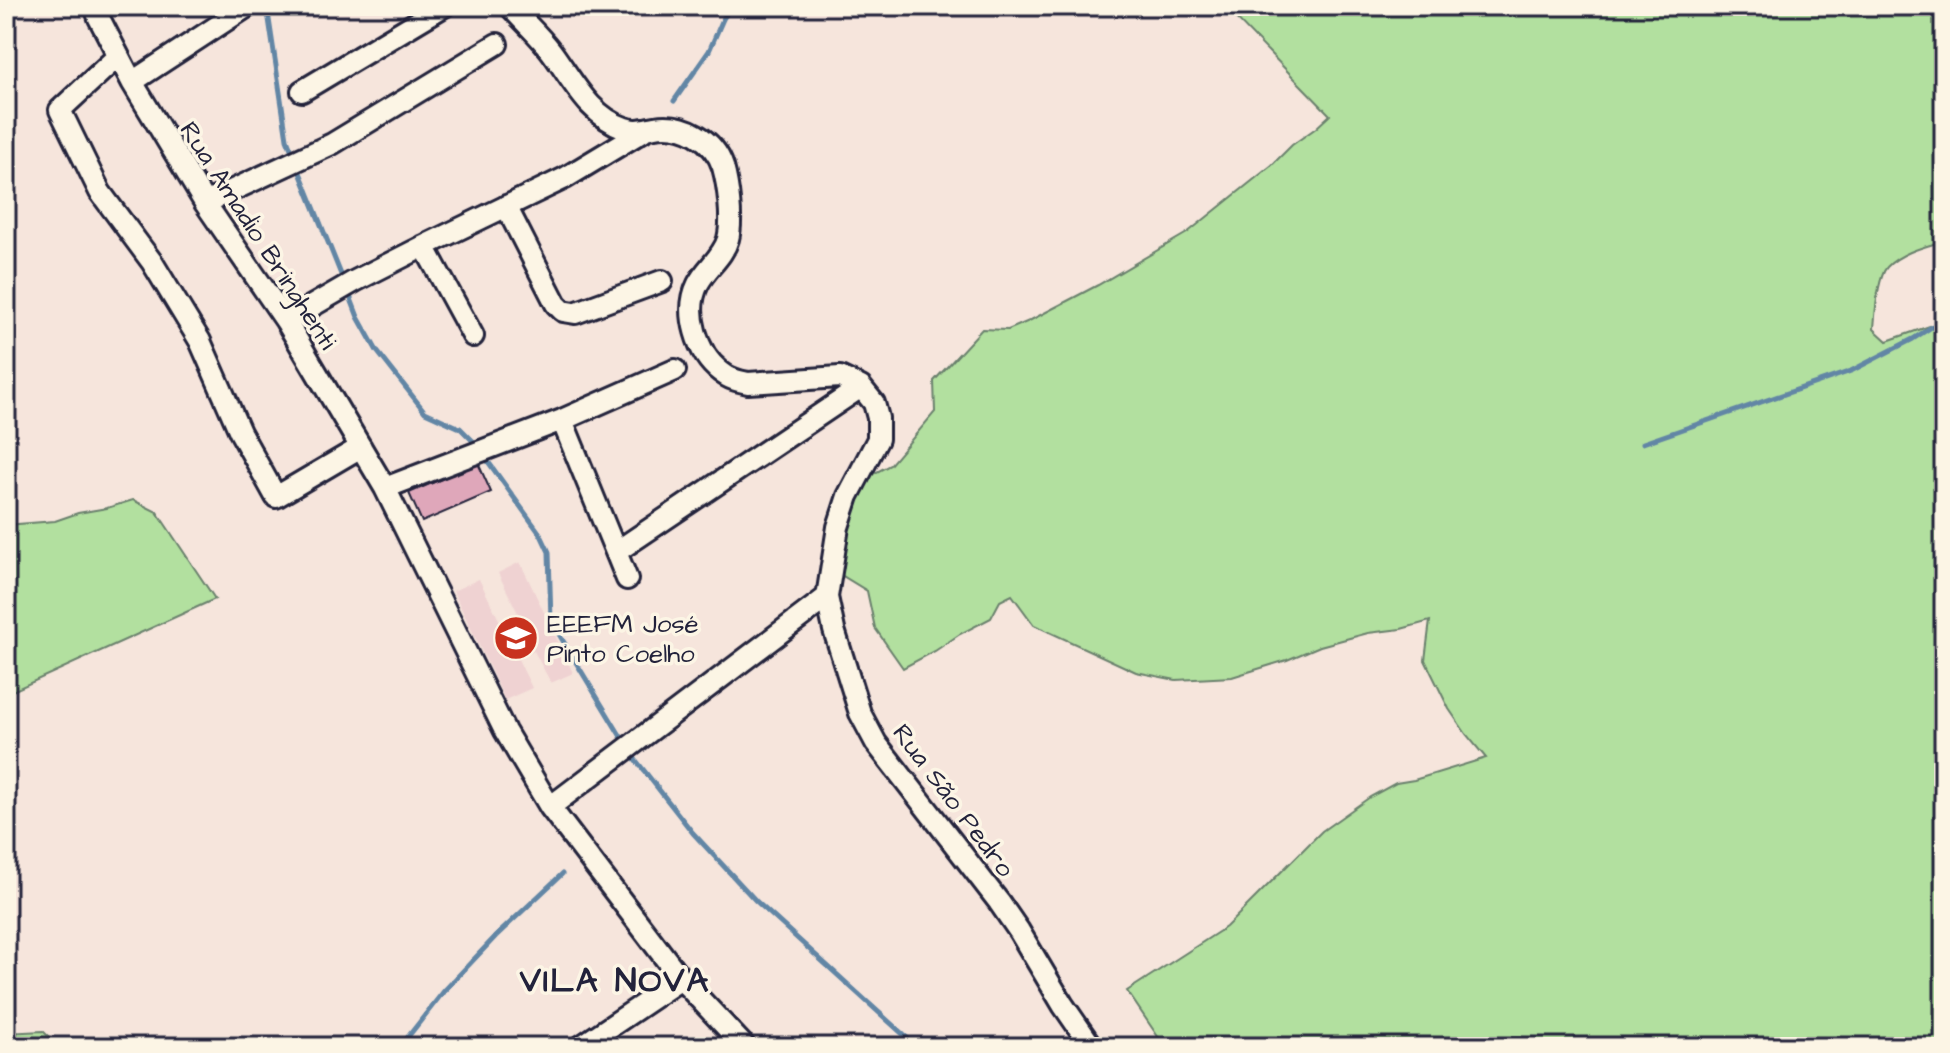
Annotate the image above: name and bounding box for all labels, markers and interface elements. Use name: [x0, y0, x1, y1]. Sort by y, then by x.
street label: Rua Amadio Bringhenti: [169, 114, 346, 358]
place label: EEEFM José Pinto Coelho: [547, 606, 699, 672]
school or university icon: EEEFM José Pinto Coelho: [492, 614, 540, 662]
street label: Rua São Pedro: [884, 717, 1023, 885]
district label: VILA NOVA: [519, 957, 710, 1005]

